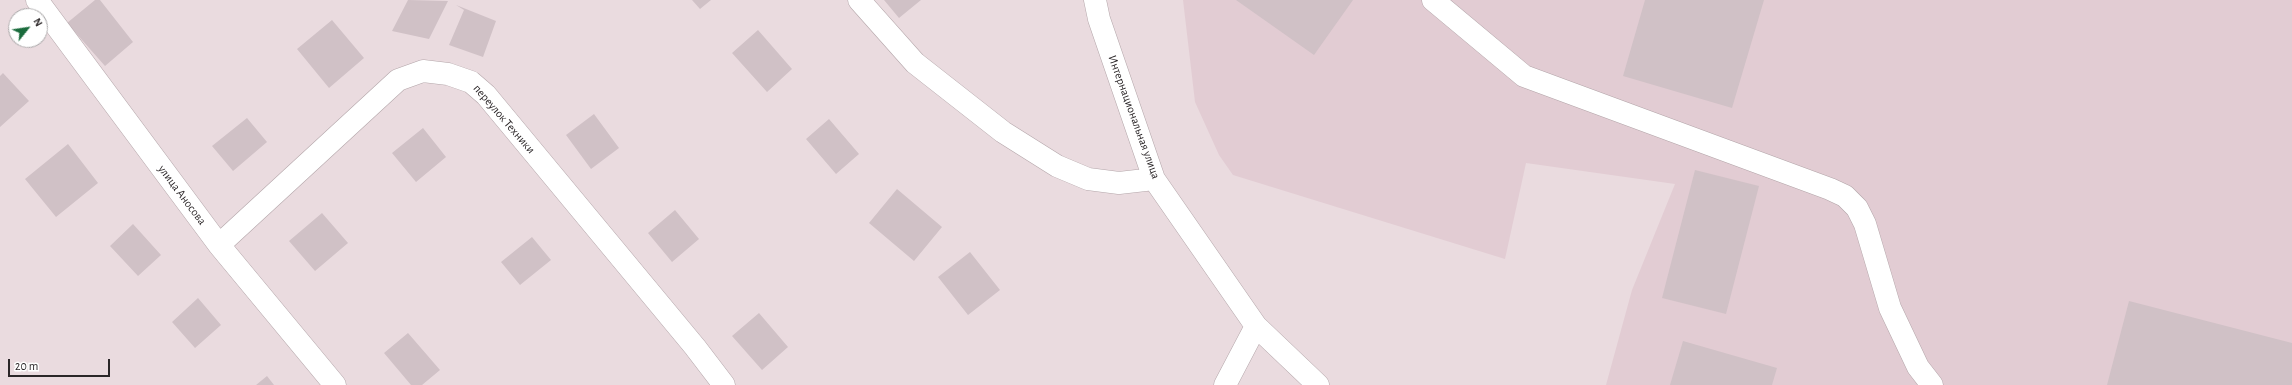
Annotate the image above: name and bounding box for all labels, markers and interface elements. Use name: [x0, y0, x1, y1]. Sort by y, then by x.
north arrow: [8, 8, 48, 48]
text: N: [31, 16, 45, 28]
street label: Интернациональная улица: [1105, 53, 1163, 181]
street label: переулок Техники: [470, 81, 538, 157]
street label: улица Аносова: [155, 162, 209, 228]
scale bar: [10, 351, 112, 377]
text: 20 m: [15, 360, 38, 372]

